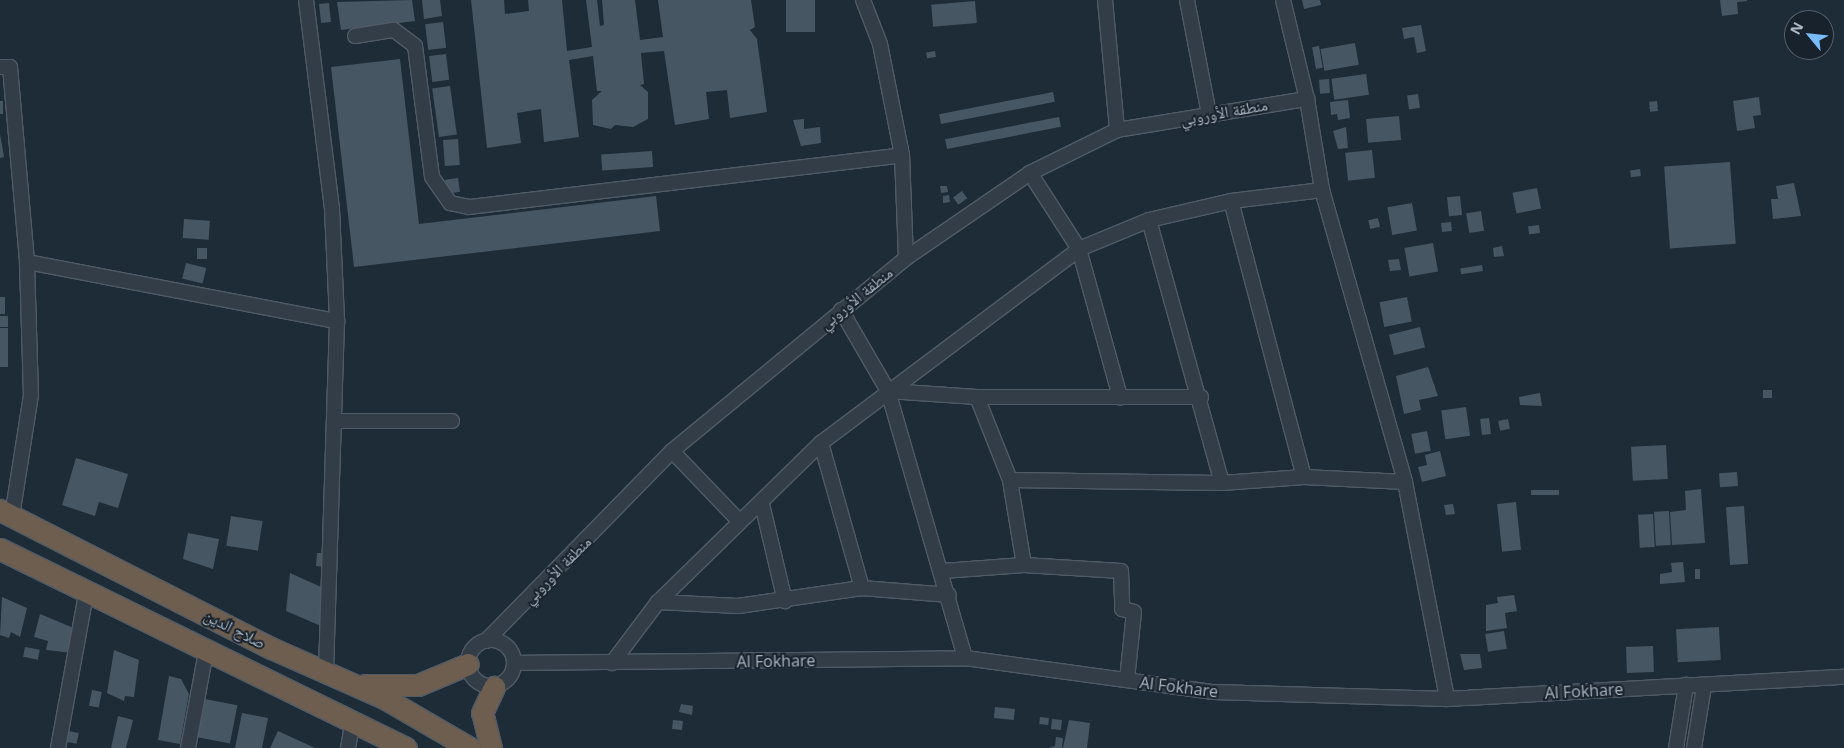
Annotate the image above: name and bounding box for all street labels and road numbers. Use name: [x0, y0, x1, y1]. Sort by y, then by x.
street label: منطقة الأوروبي: [1179, 95, 1269, 129]
street label: منطقة الأوروبي: [816, 263, 896, 333]
street label: منطقة الأوروبي: [519, 532, 595, 608]
street label: صلاح الدين: [201, 605, 269, 653]
street label: Al Fokhare: [736, 651, 816, 671]
street label: Al Fokhare: [1139, 673, 1219, 701]
street label: Al Fokhare: [1544, 679, 1624, 703]

